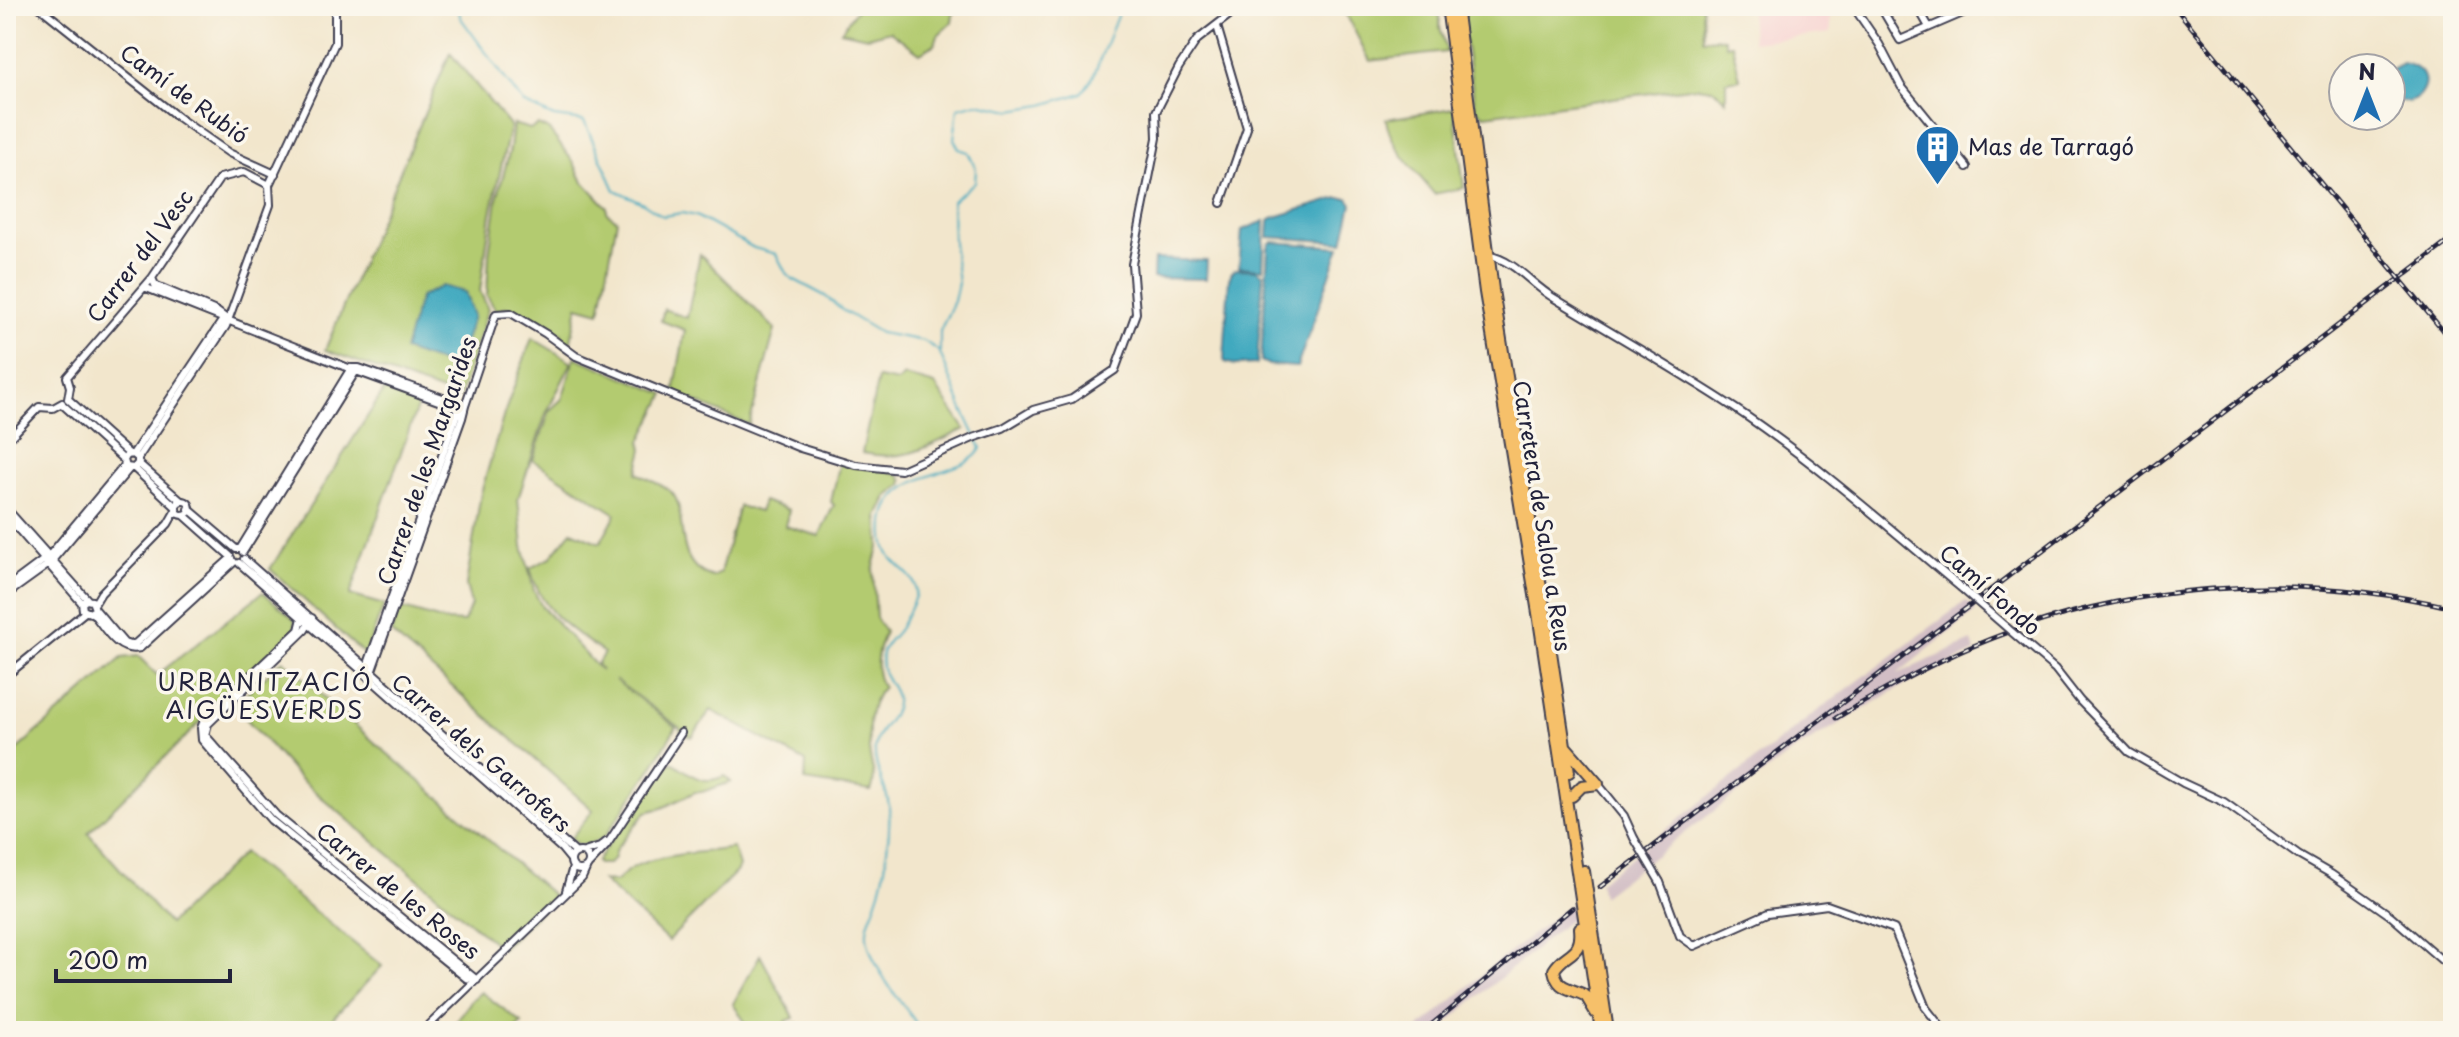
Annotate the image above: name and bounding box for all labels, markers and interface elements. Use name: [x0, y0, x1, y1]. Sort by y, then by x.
street label: Camí de Rubió: [114, 35, 256, 151]
north arrow: [2327, 52, 2407, 132]
text: N: [2358, 54, 2376, 87]
building icon: Mas de Tarragó: [1913, 123, 1961, 186]
place label: Mas de Tarragó: [1968, 129, 2134, 162]
street label: Carrer del Vesc: [78, 181, 200, 329]
street label: Carrer de les Margarides: [368, 332, 484, 589]
street label: Carretera de Salou a Reus: [1506, 378, 1581, 654]
street label: Camí Fondo: [1933, 535, 2049, 642]
district label: URBANITZACIÓ AIGÜESVERDS: [157, 663, 373, 727]
street label: Carrer dels Garrofers: [385, 665, 579, 839]
street label: Carrer de les Roses: [310, 813, 488, 966]
scale bar: [56, 933, 230, 983]
text: 200 m: [68, 941, 148, 977]

